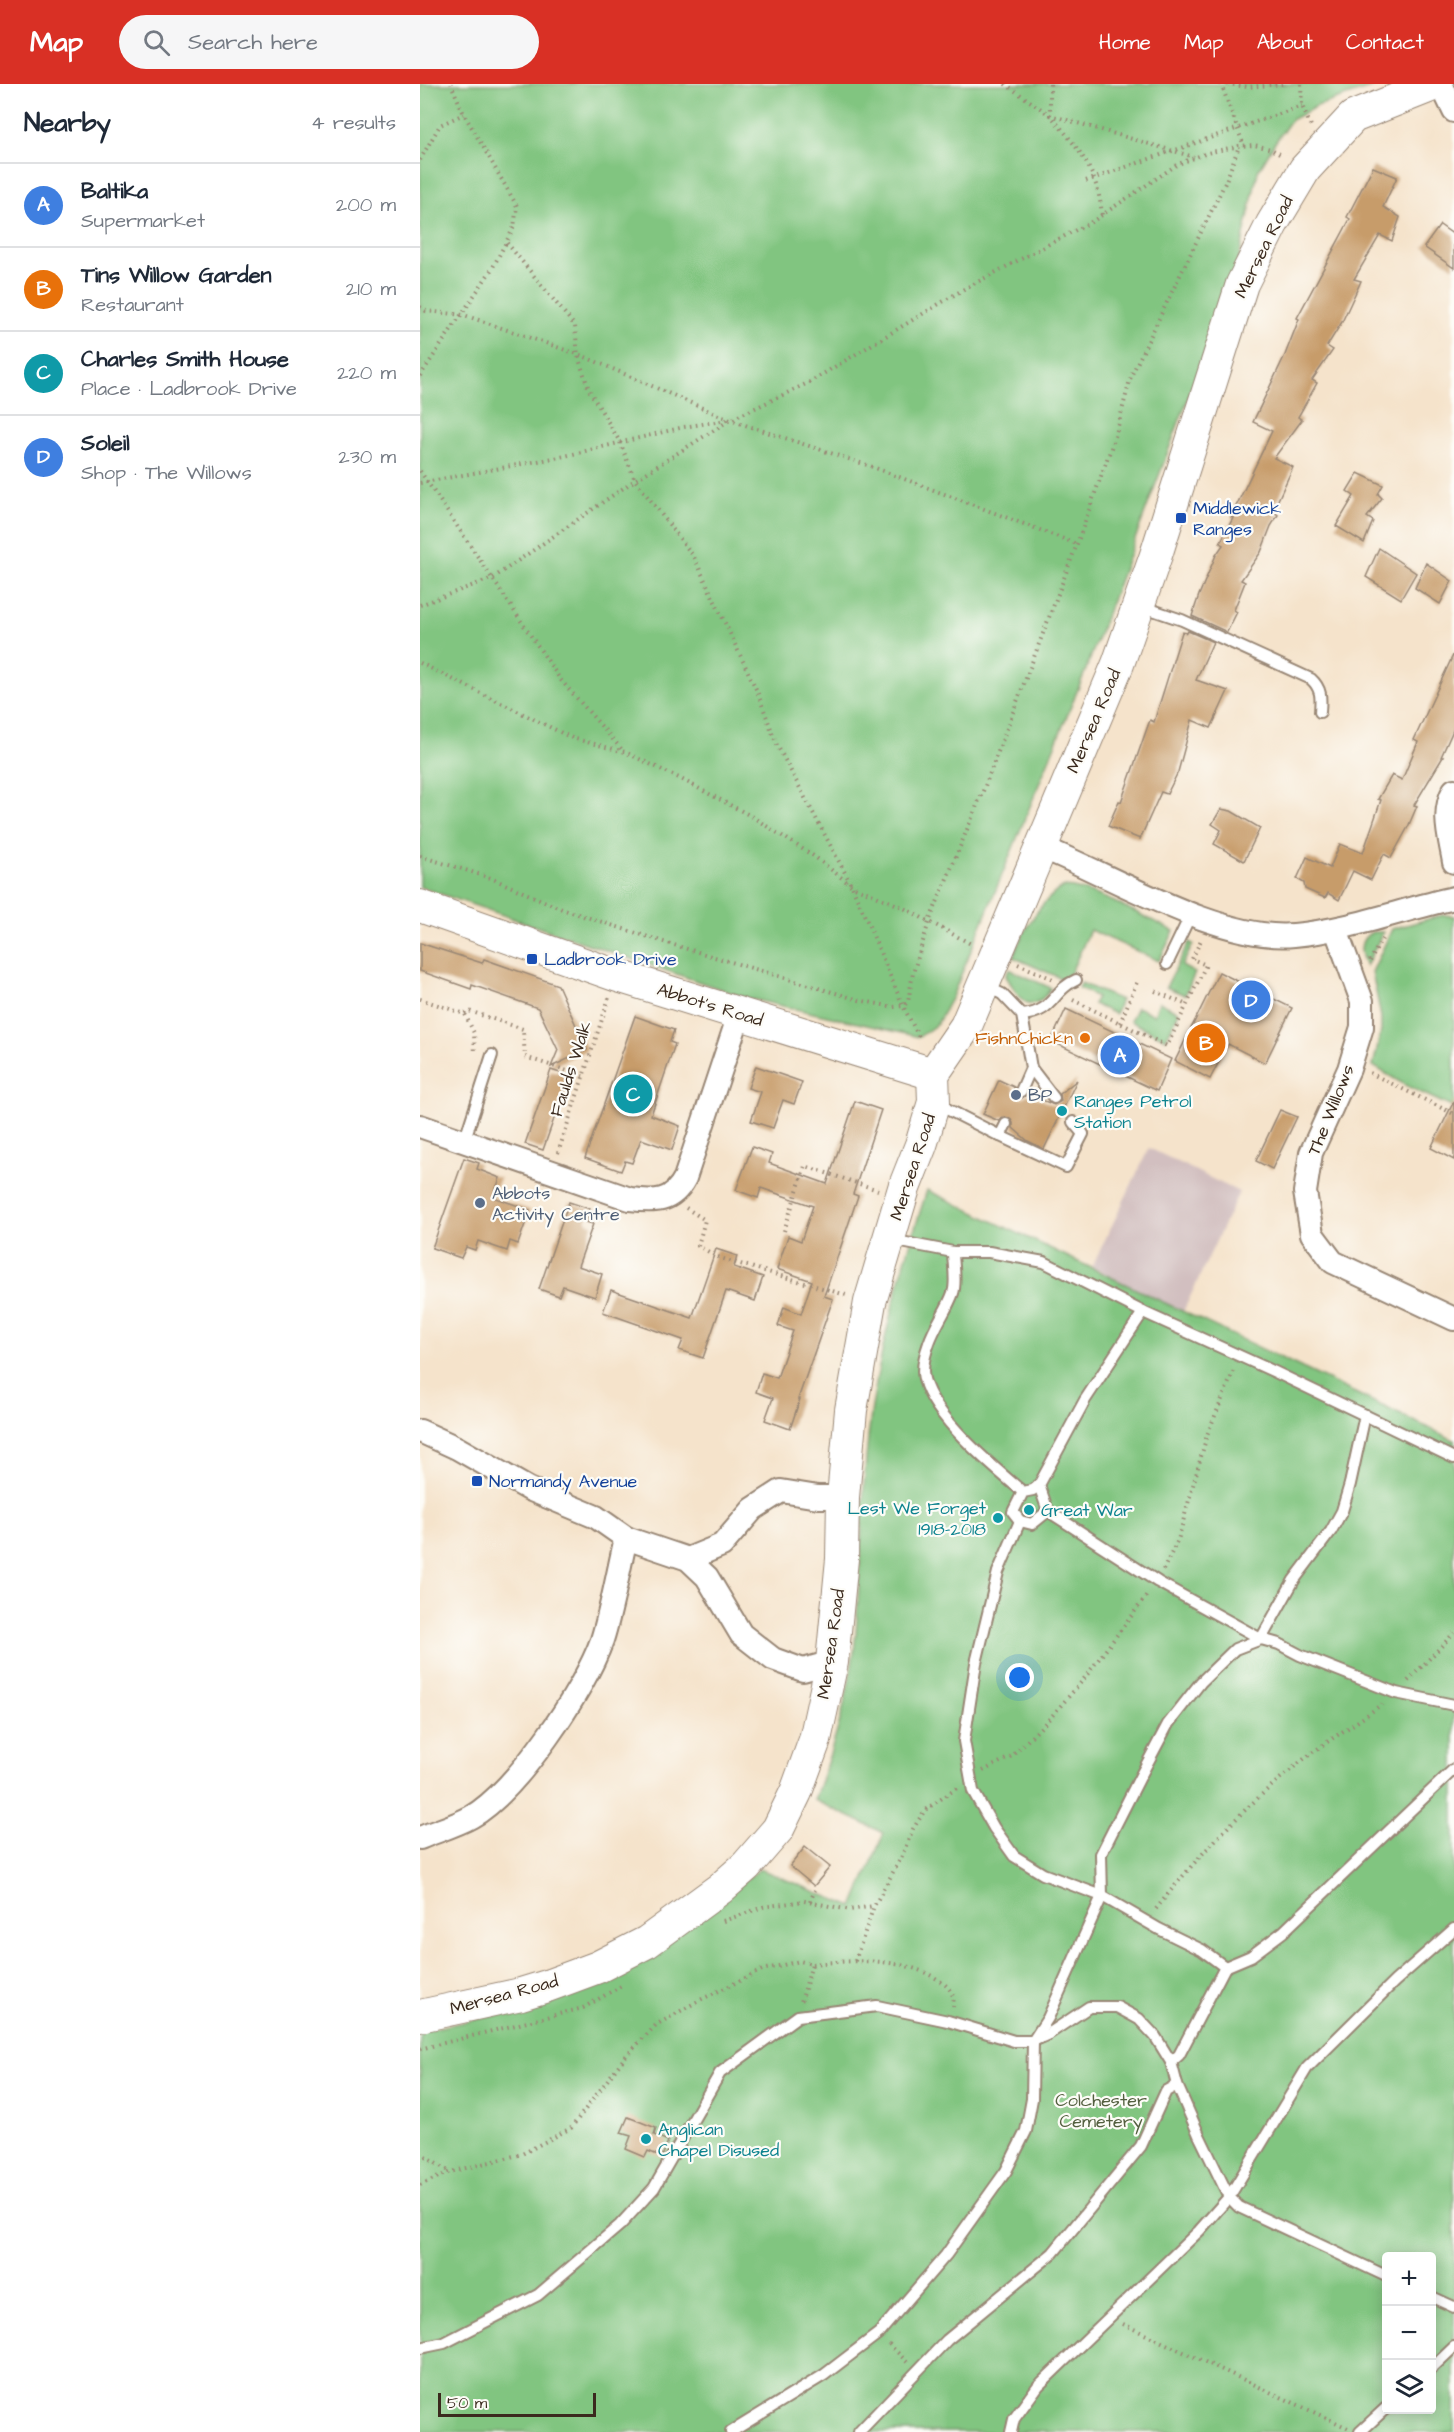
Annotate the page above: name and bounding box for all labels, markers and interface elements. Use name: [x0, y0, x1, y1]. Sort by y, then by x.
search box: [119, 15, 539, 69]
text: Map: [30, 23, 83, 62]
icon: search: [140, 26, 173, 59]
text: Search here: [188, 27, 318, 58]
text: Home: [1099, 28, 1151, 57]
text: Map: [1184, 28, 1224, 57]
text: About: [1257, 28, 1313, 57]
text: Contact: [1346, 28, 1424, 57]
text: Nearby: [24, 105, 111, 141]
text: 4 results: [311, 109, 396, 137]
text: Baltika: [81, 176, 148, 207]
text: A: [37, 191, 50, 219]
text: 200 m: [336, 191, 396, 219]
street label: Mersea Road: [1228, 192, 1300, 302]
text: Supermarket: [81, 207, 205, 235]
text: Tins Willow Garden: [81, 260, 272, 291]
text: B: [36, 275, 51, 303]
text: 210 m: [346, 275, 396, 303]
text: Restaurant: [81, 291, 184, 319]
text: Charles Smith House: [81, 344, 289, 375]
text: C: [36, 359, 51, 387]
text: 220 m: [337, 359, 396, 387]
text: Place · Ladbrook Drive: [81, 375, 297, 403]
text: Soleil: [81, 428, 130, 459]
text: D: [37, 443, 50, 471]
text: 230 m: [338, 443, 396, 471]
text: Shop · The Willows: [81, 459, 252, 487]
place label: Middlewick Ranges: [1193, 496, 1281, 543]
marker: Middlewick Ranges: [1174, 511, 1188, 525]
street label: Mersea Road: [1061, 665, 1127, 777]
place label: Ladbrook Drive: [544, 947, 677, 972]
marker: Ladbrook Drive: [525, 952, 539, 966]
street label: Abbot's Road: [654, 977, 766, 1033]
pin: D: [1232, 978, 1270, 1022]
street label: Faulds Walk: [544, 1018, 598, 1120]
pin: B: [1186, 1020, 1226, 1066]
place label: FishnChickn: [975, 1026, 1073, 1051]
marker: FishnChickn: [1078, 1031, 1092, 1045]
pin: A: [1100, 1032, 1140, 1078]
street label: The Willows: [1301, 1061, 1361, 1159]
pin: C: [614, 1072, 652, 1116]
place label: BP: [1028, 1083, 1053, 1108]
marker: BP: [1009, 1088, 1023, 1102]
place label: Ranges Petrol Station: [1074, 1089, 1192, 1135]
marker: Ranges Petrol Station: [1055, 1104, 1069, 1118]
street label: Mersea Road: [884, 1110, 942, 1224]
place label: Abbots Activity Centre: [492, 1181, 620, 1228]
marker: Abbots Activity Centre: [473, 1196, 487, 1210]
place label: Normandy Avenue: [489, 1469, 638, 1495]
marker: Normandy Avenue: [470, 1474, 484, 1488]
place label: Lest We Forget 1918-2018: [848, 1496, 987, 1542]
place label: Great War: [1041, 1498, 1133, 1523]
marker: Great War: [1022, 1503, 1036, 1517]
marker: Lest We Forget 1918-2018: [991, 1511, 1005, 1525]
street label: Mersea Road: [811, 1587, 851, 1701]
your location: [1005, 1663, 1034, 1692]
street label: Mersea Road: [447, 1969, 561, 2021]
park label: Colchester Cemetery: [1055, 2088, 1147, 2135]
place label: Anglican Chapel Disused: [658, 2117, 779, 2163]
marker: Anglican Chapel Disused: [639, 2132, 653, 2146]
map controls: [1382, 2252, 1436, 2414]
button: +: [1382, 2252, 1436, 2306]
button: −: [1382, 2306, 1436, 2360]
button: layers: [1382, 2360, 1436, 2414]
scale bar: [438, 2390, 596, 2418]
text: 50 m: [447, 2392, 487, 2414]

